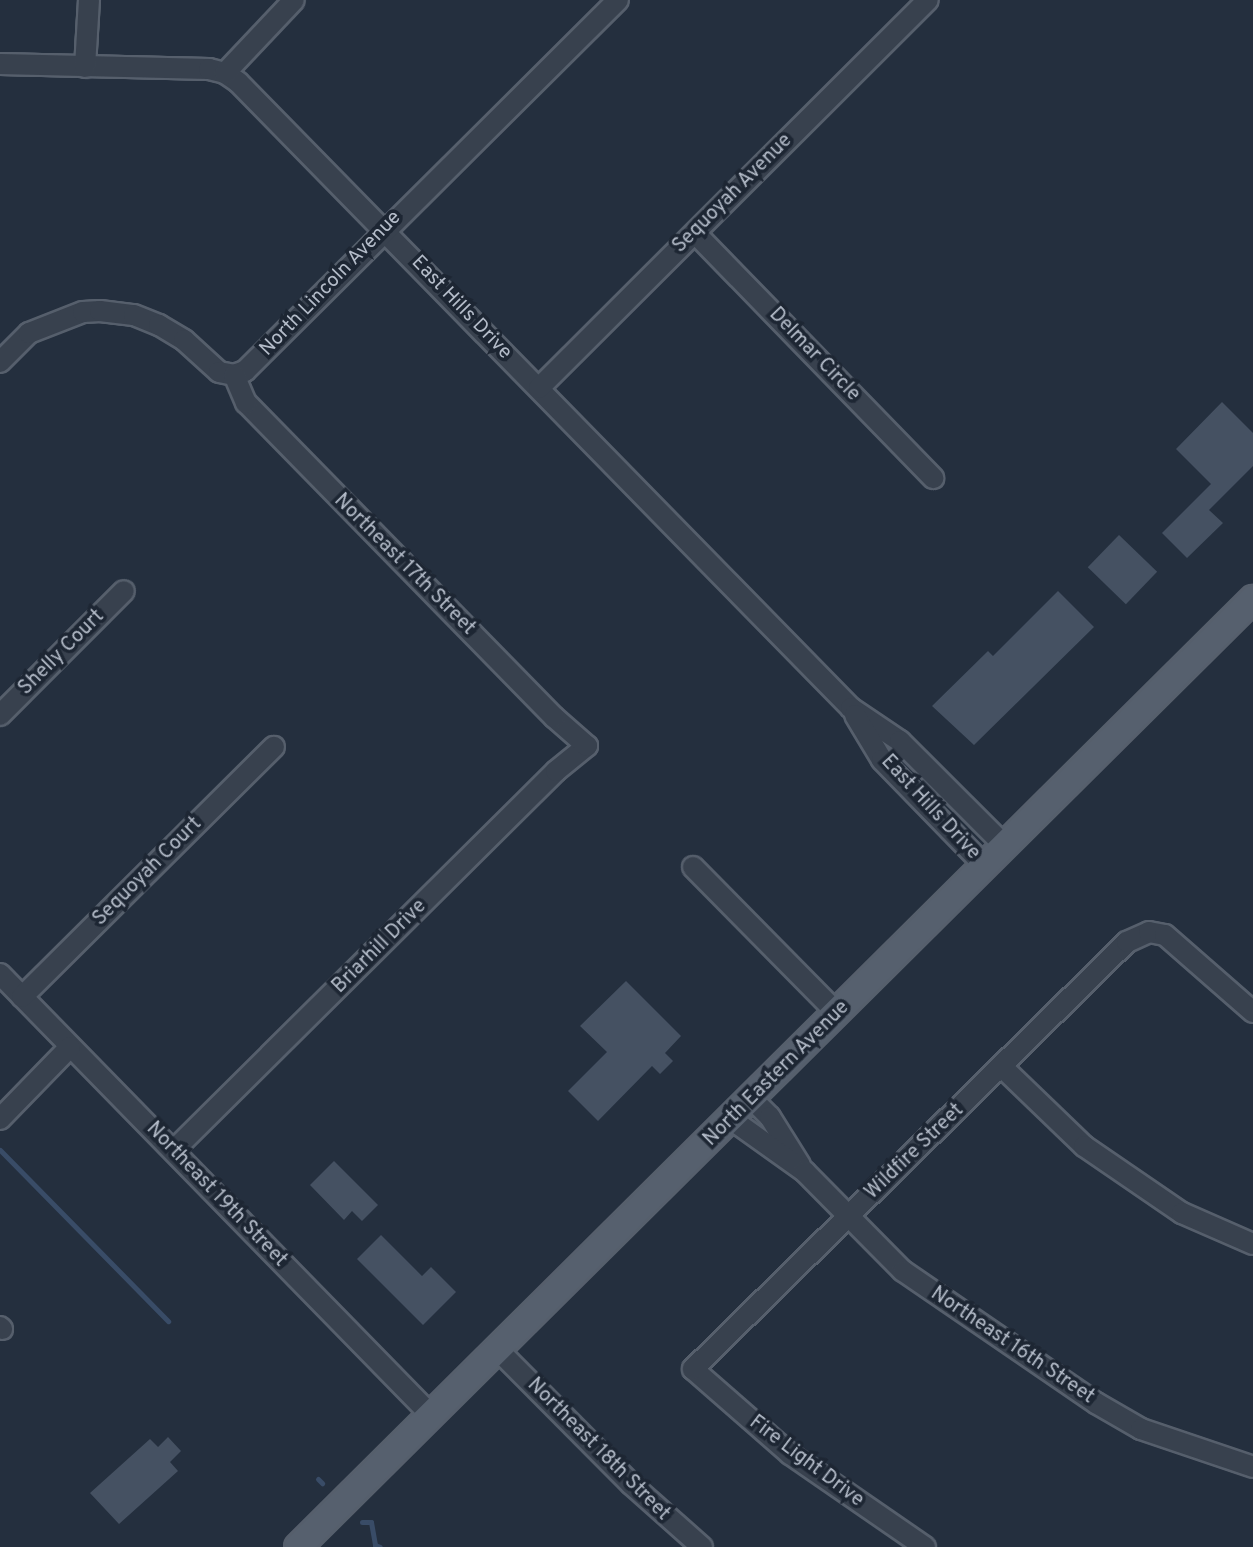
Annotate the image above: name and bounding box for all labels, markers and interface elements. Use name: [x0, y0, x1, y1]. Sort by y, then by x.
street label: Sequoyah Avenue: [668, 129, 798, 259]
street label: North Lincoln Avenue: [255, 206, 407, 362]
street label: East Hills Drive: [406, 251, 516, 365]
street label: Delmar Circle: [763, 303, 865, 407]
street label: Northeast 17th Street: [328, 489, 480, 641]
street label: Shelly Court: [14, 605, 110, 701]
street label: East Hills Drive: [875, 751, 985, 865]
street label: Sequoyah Court: [89, 813, 207, 931]
street label: Briarhill Drive: [328, 895, 432, 999]
street label: North Eastern Avenue: [699, 996, 855, 1152]
street label: Wildfire Street: [861, 1099, 969, 1205]
street label: Northeast 19th Street: [141, 1118, 291, 1272]
street label: Northeast 16th Street: [926, 1282, 1098, 1410]
street label: Northeast 18th Street: [522, 1374, 674, 1526]
street label: Fire Light Drive: [744, 1411, 868, 1513]

